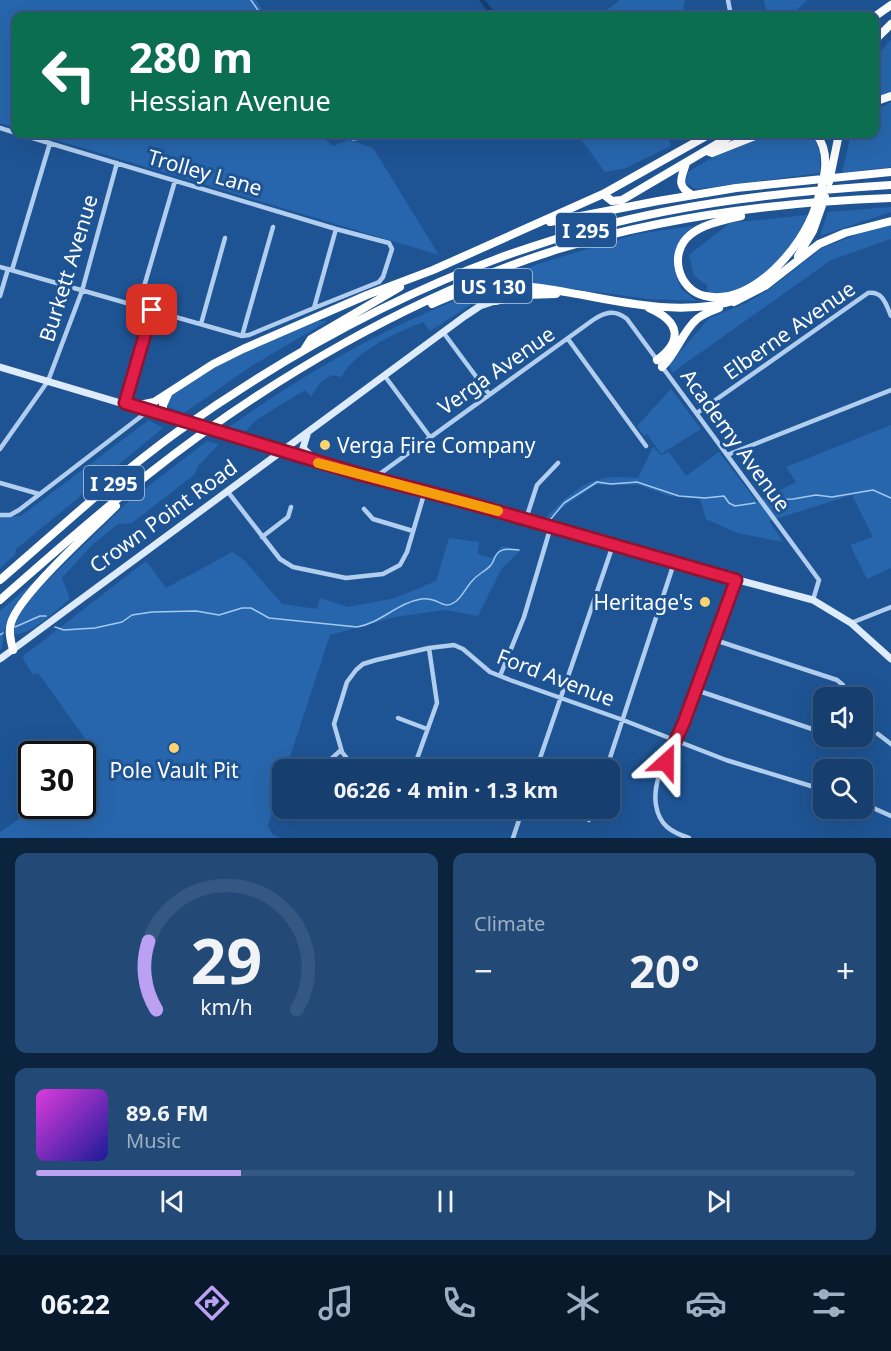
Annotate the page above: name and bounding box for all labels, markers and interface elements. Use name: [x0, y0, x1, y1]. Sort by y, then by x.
text: 280 m: [129, 28, 253, 85]
icon: left: [30, 36, 108, 114]
text: Hessian Avenue: [129, 82, 331, 119]
street label: Trolley Lane: [145, 142, 265, 202]
street label: Burkett Avenue: [32, 191, 104, 345]
road number: I 295: [556, 213, 616, 247]
road number: US 130: [454, 269, 532, 303]
street label: Elberne Avenue: [718, 274, 860, 386]
pin: [126, 284, 177, 335]
icon: arrive: [135, 293, 168, 326]
street label: Verga Avenue: [432, 319, 560, 421]
street label: Academy Avenue: [675, 363, 797, 517]
place label: Verga Fire Company: [337, 431, 536, 459]
marker: Verga Fire Company: [318, 438, 332, 452]
street label: Crown Point Road: [84, 453, 242, 579]
road number: I 295: [84, 466, 144, 500]
place label: Heritage's: [593, 588, 693, 616]
marker: Heritage's: [698, 595, 712, 609]
street label: Ford Avenue: [493, 642, 619, 712]
map controls: [813, 687, 873, 819]
button: sound: [813, 687, 873, 747]
position arrow: [634, 730, 698, 794]
speed limit sign: 30: [18, 741, 96, 819]
marker: Pole Vault Pit: [167, 741, 181, 755]
place label: Pole Vault Pit: [109, 756, 239, 784]
button: search: [813, 759, 873, 819]
text: 06:26 · 4 min · 1.3 km: [334, 774, 558, 804]
text: Climate: [474, 910, 545, 937]
text: 29: [191, 917, 262, 1002]
text: 20°: [629, 940, 700, 1001]
text: −: [474, 948, 493, 993]
text: +: [836, 948, 855, 993]
text: km/h: [200, 992, 253, 1021]
text: 89.6 FM: [126, 1097, 208, 1127]
text: Music: [126, 1127, 181, 1154]
icon: previous: [156, 1185, 189, 1218]
icon: pause: [429, 1185, 462, 1218]
icon: next: [702, 1185, 735, 1218]
icon: directions: [191, 1282, 233, 1324]
icon: music: [315, 1282, 357, 1324]
icon: phone: [438, 1282, 480, 1324]
icon: climate: [562, 1282, 604, 1324]
icon: car: [685, 1282, 727, 1324]
icon: filters: [808, 1282, 850, 1324]
text: 06:22: [41, 1285, 110, 1322]

